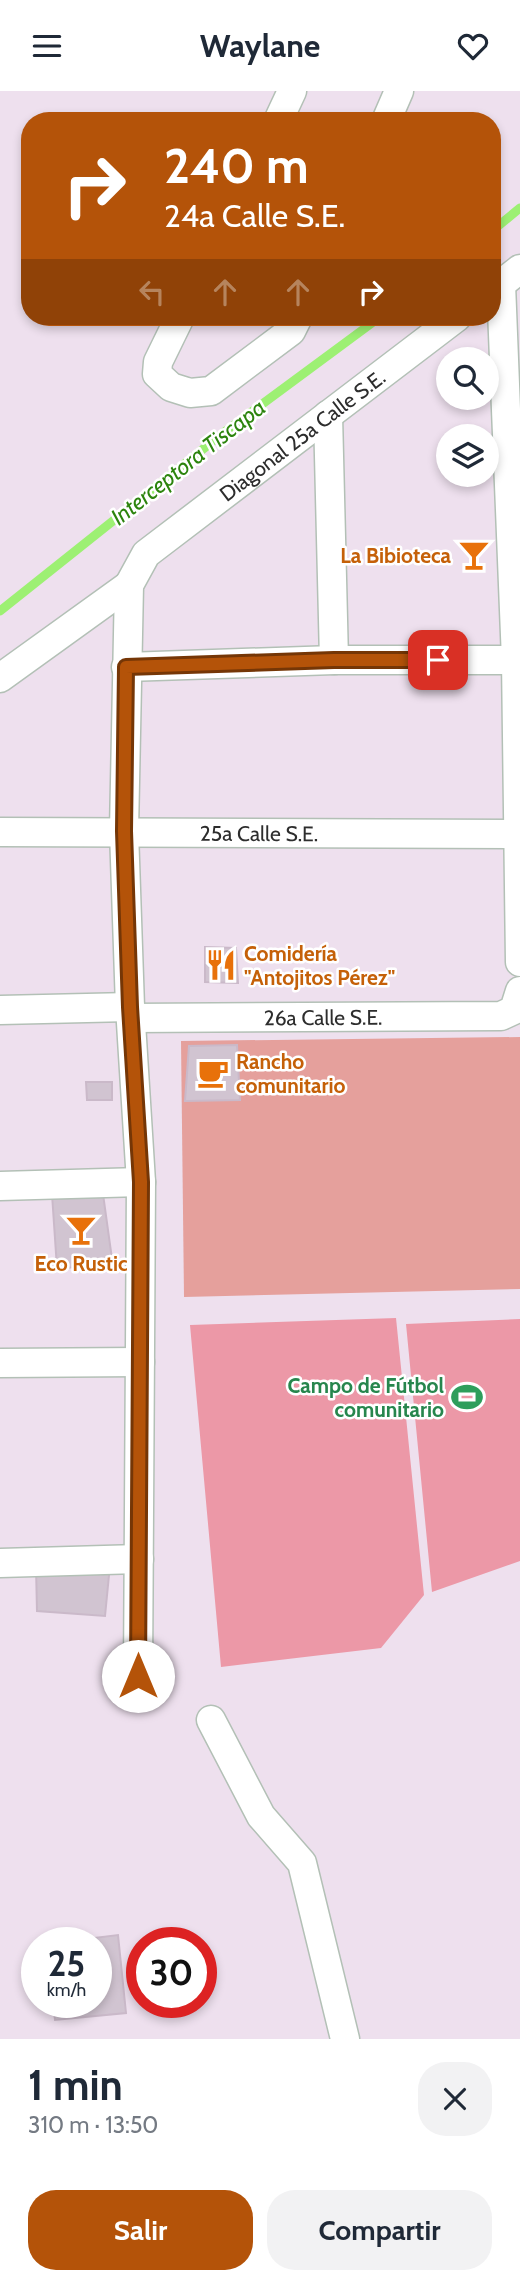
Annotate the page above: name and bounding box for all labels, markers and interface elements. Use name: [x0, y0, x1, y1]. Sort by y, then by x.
text: Waylane: [200, 26, 320, 65]
icon: menu: [28, 27, 66, 65]
icon: heart: [454, 27, 492, 65]
text: 240 m: [164, 136, 309, 195]
icon: right: [49, 140, 140, 231]
text: 24a Calle S.E.: [164, 196, 345, 235]
icon: left: [133, 273, 171, 311]
icon: ahead: [206, 273, 244, 311]
icon: ahead: [279, 273, 317, 311]
icon: right: [352, 273, 390, 311]
map controls: [436, 347, 499, 487]
button: search: [436, 347, 499, 410]
street label: Diagonal 25a Calle S.E.: [214, 364, 390, 506]
water label: Interceptora Tiscapa: [105, 393, 271, 531]
button: layers: [436, 424, 499, 487]
bar icon: La Bibioteca: [457, 538, 491, 572]
place label: La Bibioteca: [340, 543, 452, 568]
pin: [408, 630, 468, 690]
icon: arrive: [419, 641, 457, 679]
street label: 25a Calle S.E.: [200, 820, 318, 846]
place label: Comidería "Antojitos Pérez": [244, 941, 395, 990]
restaurant icon: Comidería "Antojitos Pérez": [204, 948, 238, 982]
street label: 26a Calle S.E.: [264, 1004, 382, 1030]
place label: Rancho comunitario: [236, 1049, 345, 1098]
cafe icon: Rancho comunitario: [196, 1056, 230, 1090]
bar icon: Eco Rustic: [64, 1213, 98, 1247]
place label: Eco Rustic: [34, 1251, 128, 1276]
place label: Campo de Fútbol comunitario: [288, 1373, 444, 1422]
sports icon: Campo de Fútbol comunitario: [450, 1380, 484, 1414]
position arrow: [101, 1639, 175, 1713]
speed limit sign: 30: [126, 1927, 217, 2018]
text: 25: [48, 1942, 85, 1985]
text: km/h: [47, 1979, 86, 2001]
text: 1 min: [28, 2059, 123, 2111]
button: close: [418, 2062, 492, 2136]
text: 310 m · 13:50: [28, 2111, 158, 2139]
button: Salir: [28, 2190, 253, 2270]
button: Compartir: [267, 2190, 492, 2270]

